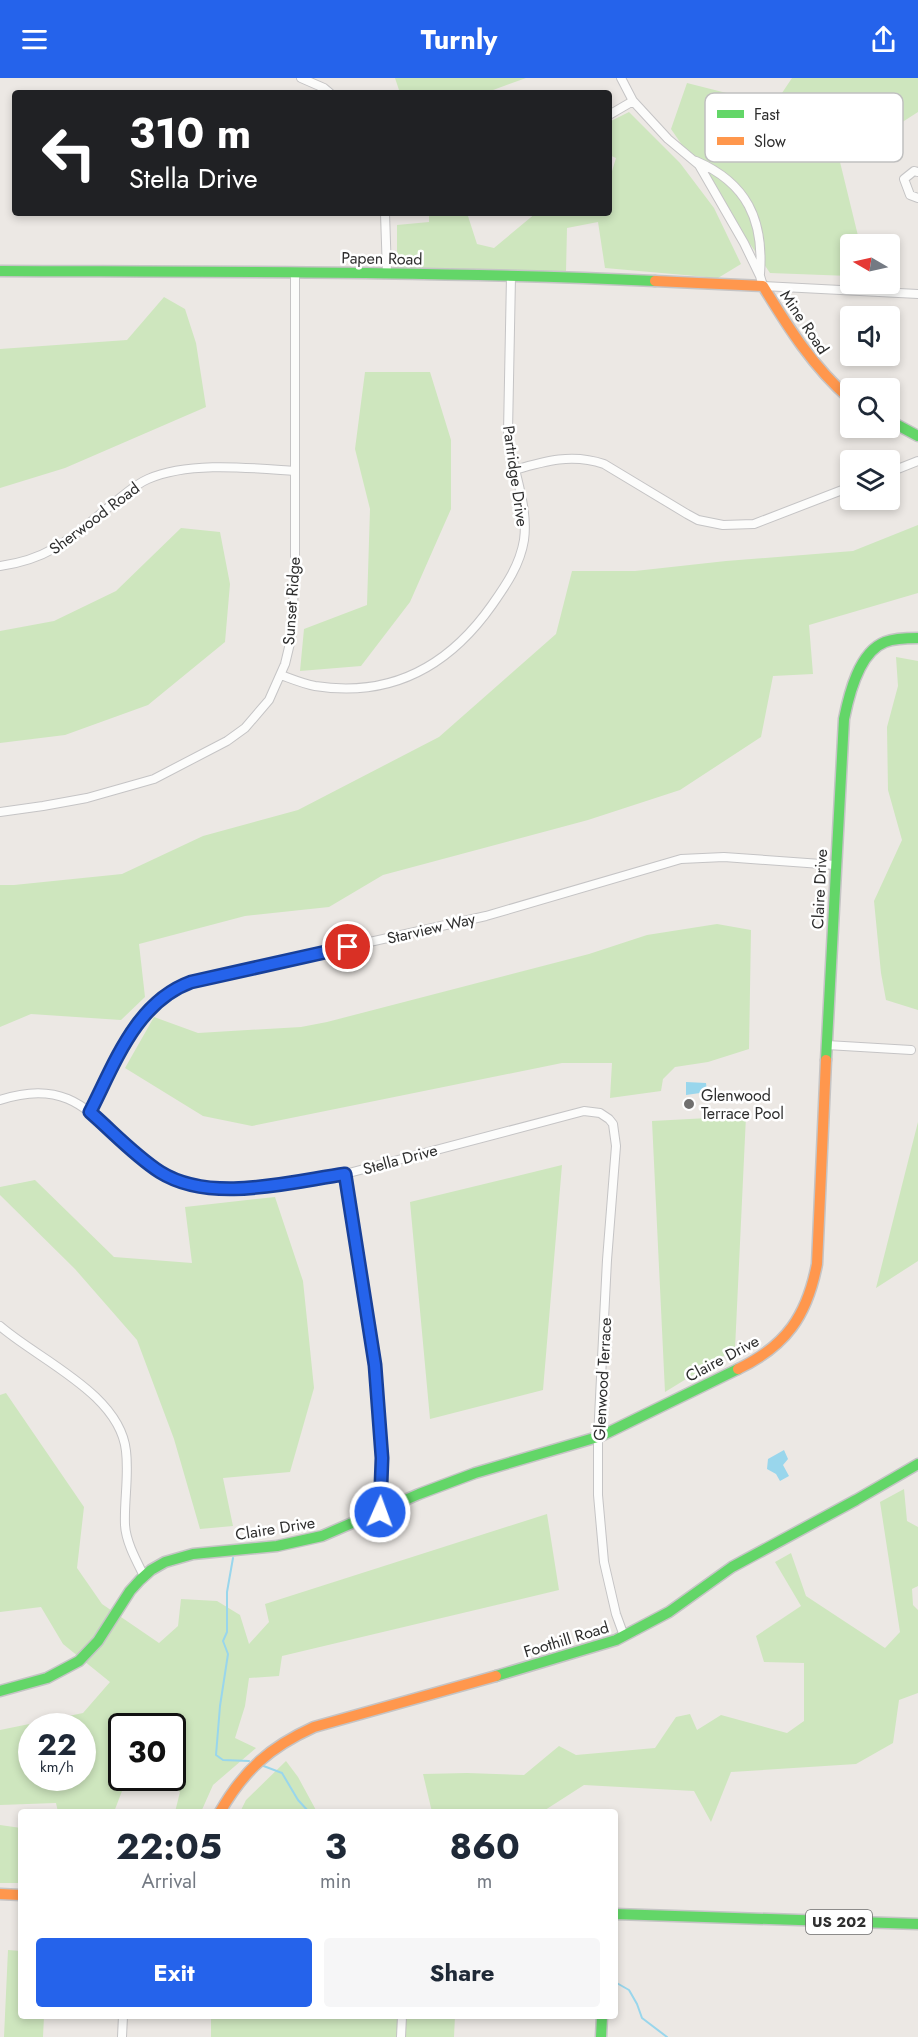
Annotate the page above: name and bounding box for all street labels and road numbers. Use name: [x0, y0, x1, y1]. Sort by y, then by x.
street label: Papen Road: [341, 246, 423, 271]
street label: Mine Road: [775, 286, 835, 359]
street label: Partridge Drive: [497, 424, 534, 528]
street label: Sherwood Road: [44, 477, 144, 560]
street label: Sunset Ridge: [277, 556, 306, 646]
street label: Claire Drive: [806, 848, 833, 930]
street label: Starview Way: [385, 907, 478, 950]
street label: Stella Drive: [360, 1139, 440, 1180]
street label: Glenwood Terrace: [588, 1317, 617, 1441]
street label: Claire Drive: [681, 1329, 763, 1387]
street label: Claire Drive: [234, 1511, 317, 1546]
street label: Foothill Road: [521, 1616, 612, 1663]
road number: US 202: [806, 1910, 872, 1934]

